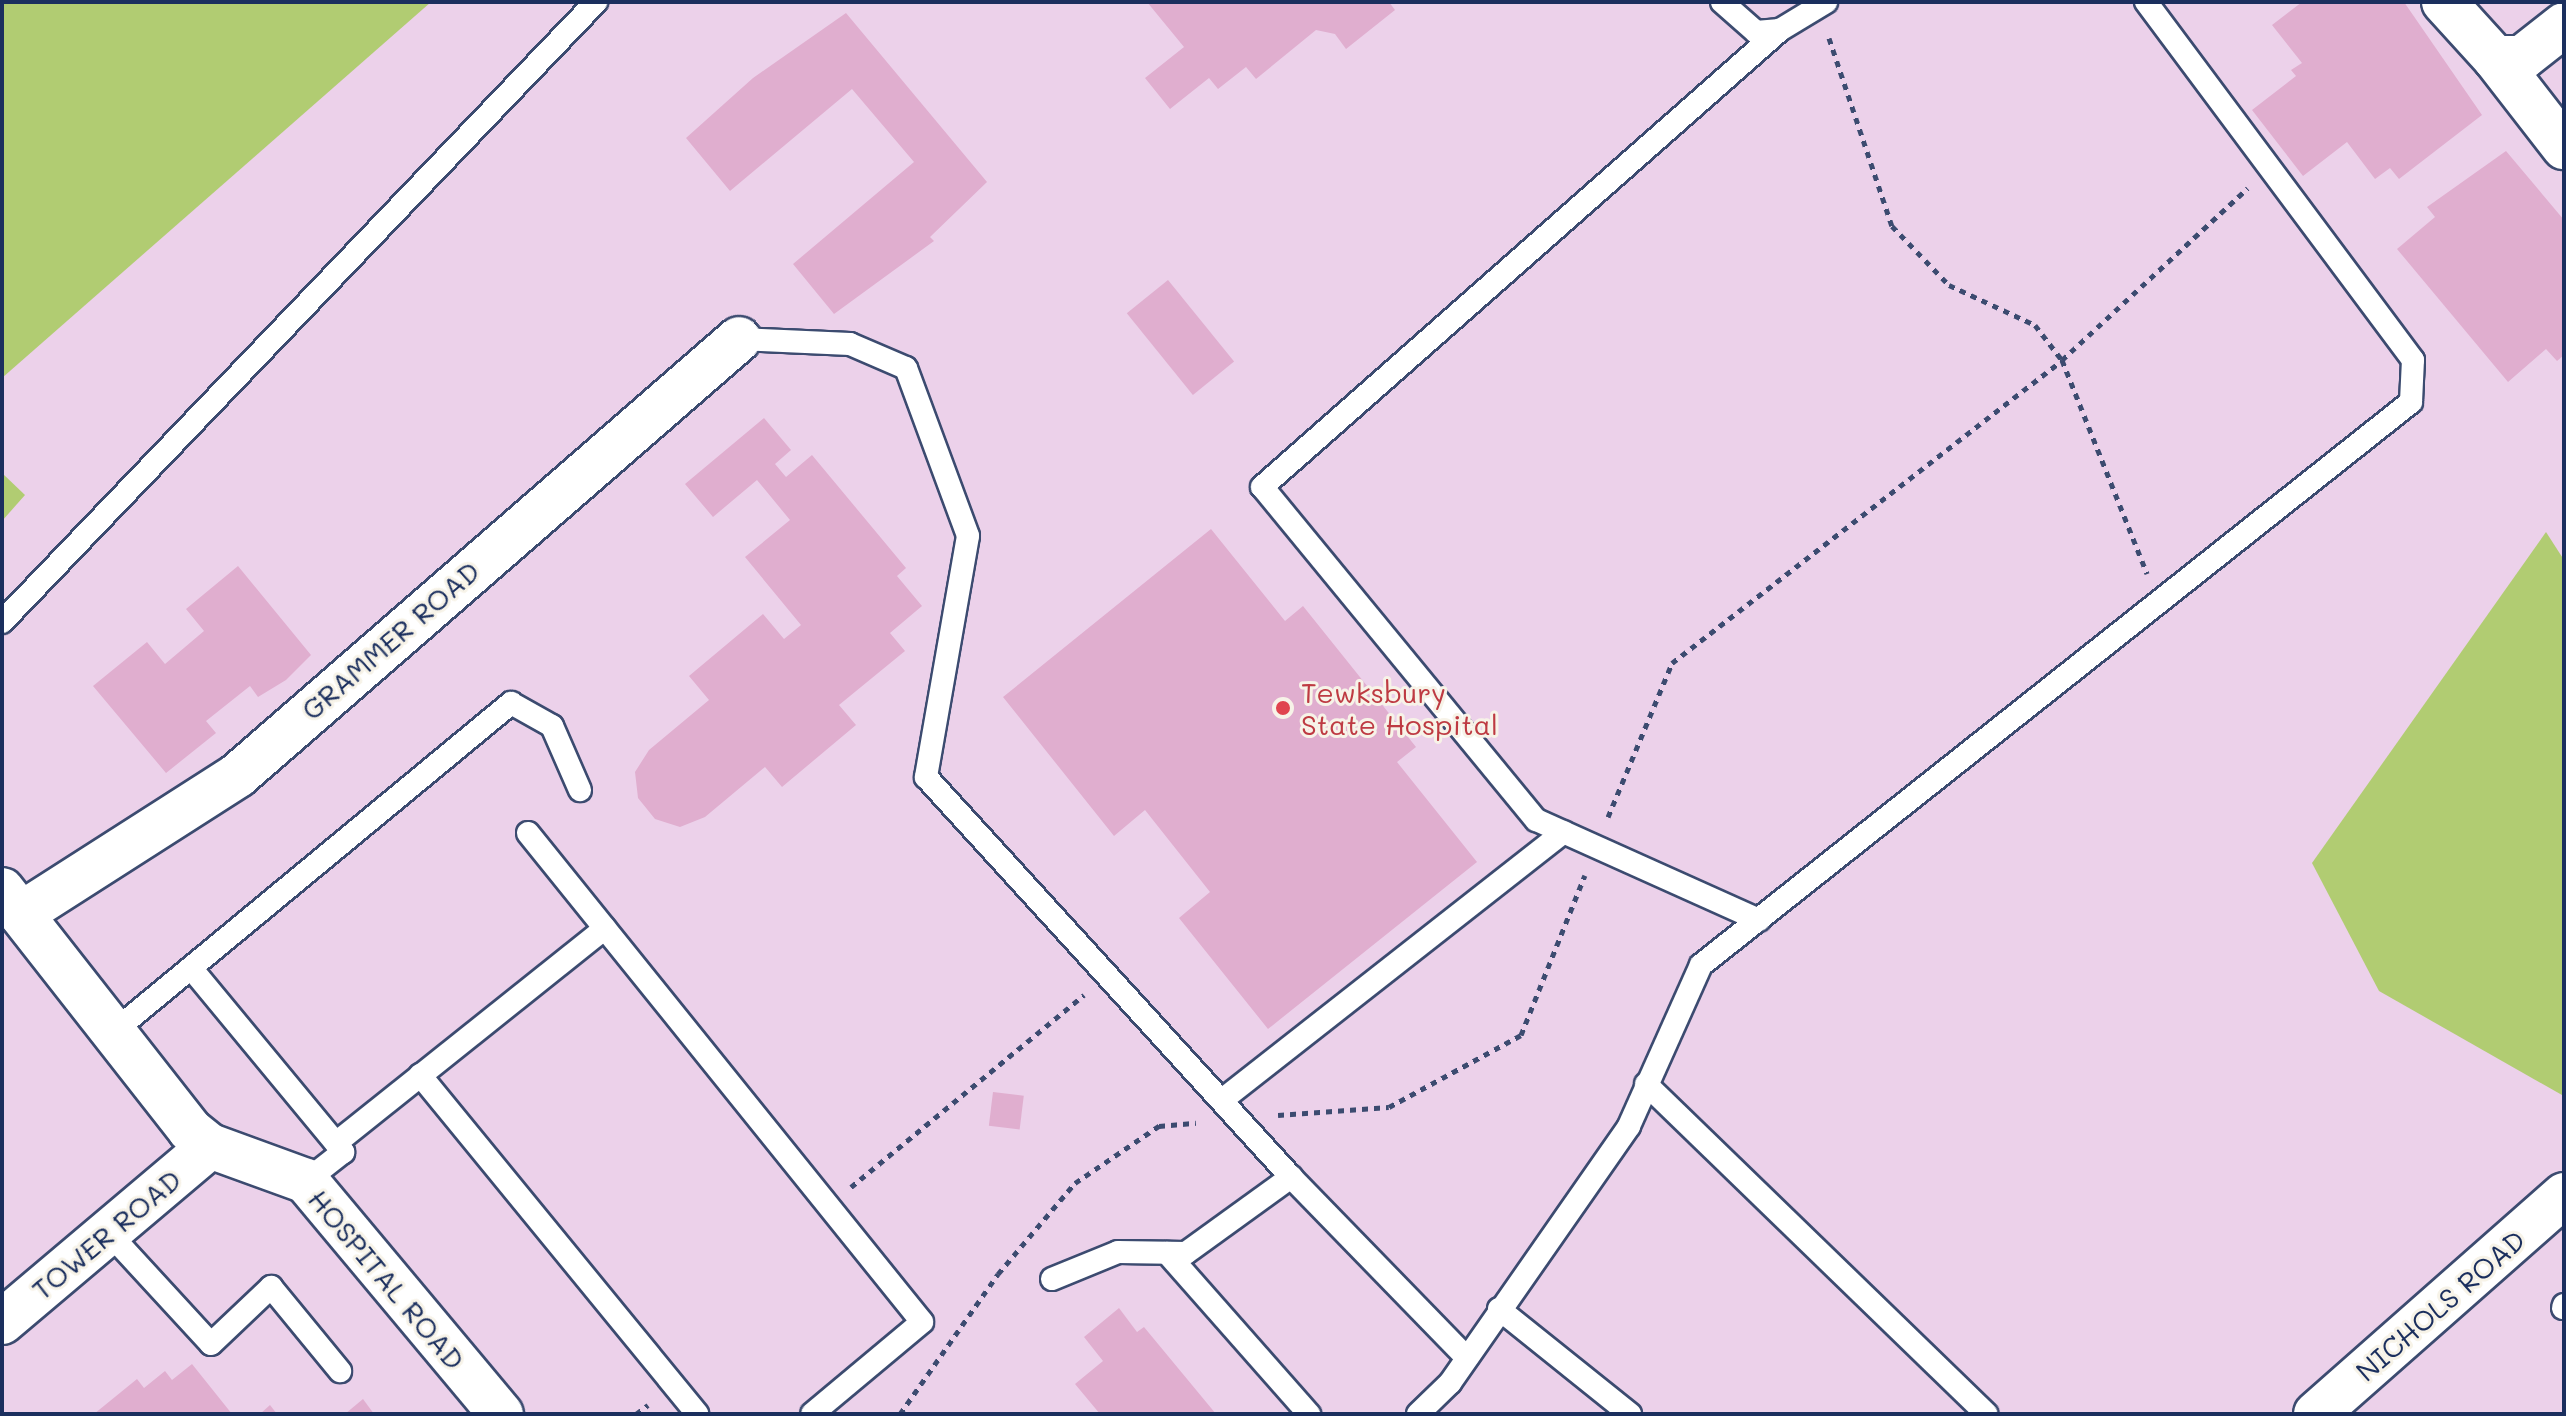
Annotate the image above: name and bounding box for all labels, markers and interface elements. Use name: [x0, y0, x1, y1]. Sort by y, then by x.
street label: GRAMMER ROAD: [294, 554, 486, 726]
place label: Tewksbury State Hospital: [1301, 675, 1498, 741]
marker: Tewksbury State Hospital: [1272, 697, 1294, 719]
street label: TOWER ROAD: [25, 1162, 187, 1306]
street label: HOSPITAL ROAD: [302, 1182, 472, 1376]
street label: NICHOLS ROAD: [2349, 1222, 2531, 1388]

